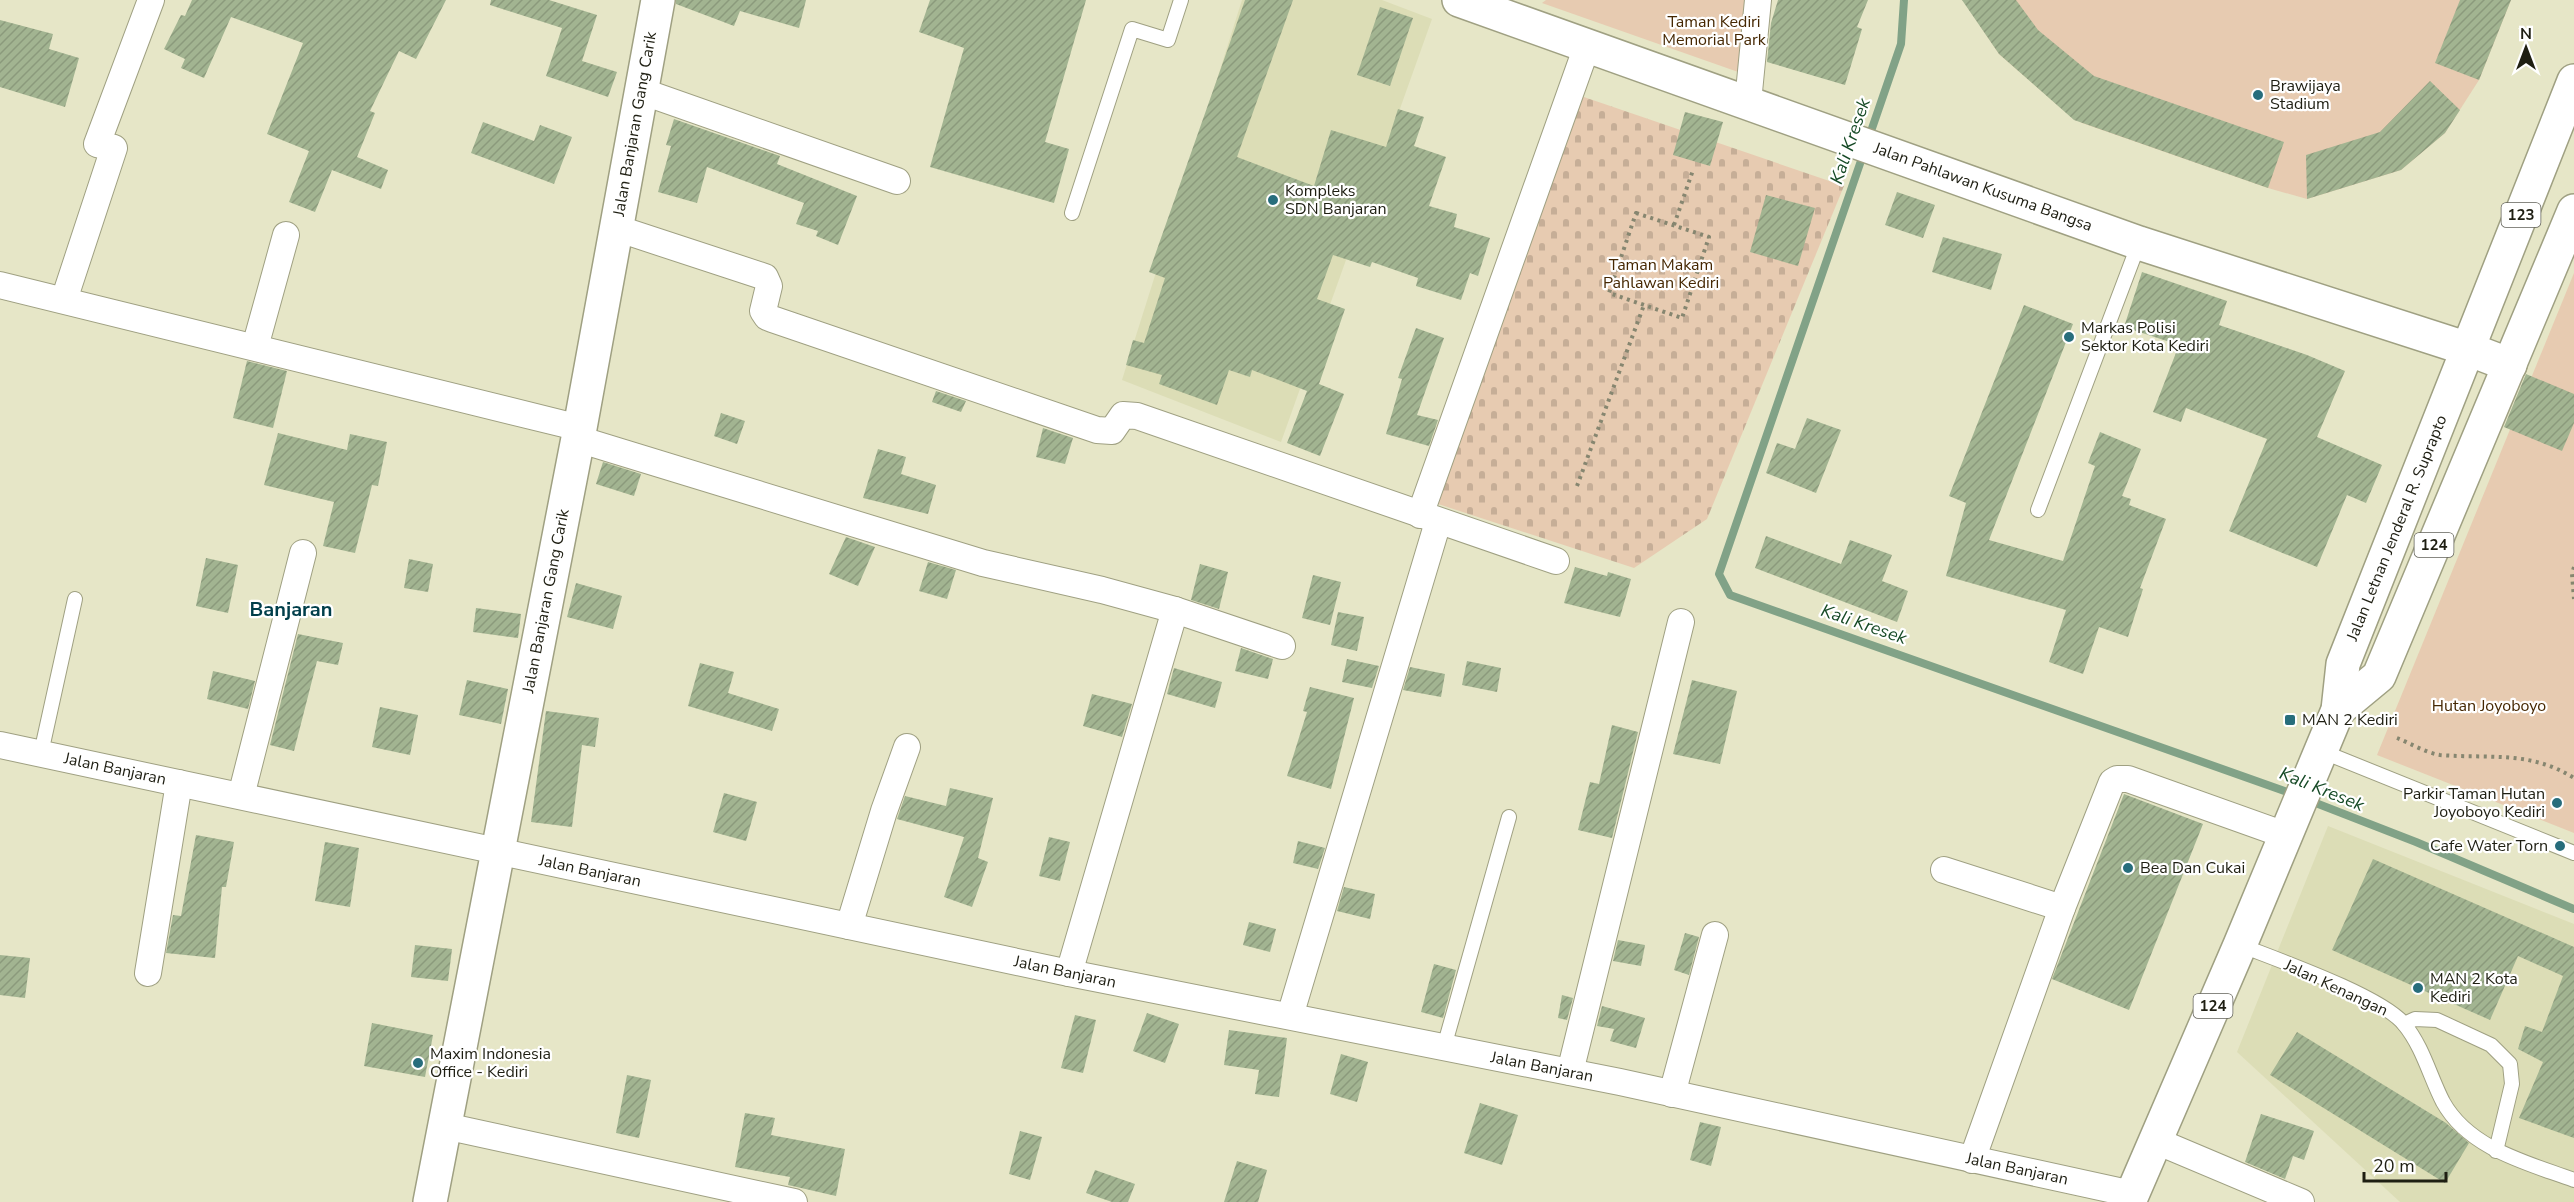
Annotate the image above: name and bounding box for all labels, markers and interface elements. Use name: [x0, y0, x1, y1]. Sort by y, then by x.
park label: Taman Kediri Memorial Park: [1662, 11, 1767, 51]
north arrow: [2496, 18, 2556, 78]
text: N: [2520, 23, 2532, 45]
street label: Jalan Banjaran Gang Carik: [608, 29, 662, 219]
place label: Brawijaya Stadium: [2270, 75, 2341, 115]
marker: Brawijaya Stadium: [2251, 88, 2265, 102]
water label: Kali Kresek: [1824, 94, 1876, 187]
street label: Jalan Pahlawan Kusuma Bangsa: [1870, 137, 2095, 237]
place label: Kompleks SDN Banjaran: [1285, 180, 1387, 220]
marker: Kompleks SDN Banjaran: [1266, 193, 1280, 207]
road number: 123: [2502, 203, 2540, 227]
park label: Taman Makam Pahlawan Kediri: [1603, 254, 1719, 294]
place label: Markas Polisi Sektor Kota Kediri: [2081, 317, 2209, 357]
marker: Markas Polisi Sektor Kota Kediri: [2062, 330, 2076, 344]
street label: Jalan Letnan Jenderal R. Suprapto: [2341, 412, 2453, 645]
street label: Jalan Banjaran Gang Carik: [517, 506, 575, 696]
road number: 124: [2414, 533, 2454, 557]
district label: Banjaran: [250, 596, 332, 623]
water label: Kali Kresek: [1818, 598, 1911, 650]
park label: Hutan Joyoboyo: [2432, 695, 2546, 717]
place label: MAN 2 Kediri: [2302, 709, 2398, 731]
marker: MAN 2 Kediri: [2283, 713, 2297, 727]
street label: Jalan Banjaran: [61, 747, 168, 791]
water label: Kali Kresek: [2276, 761, 2369, 817]
place label: Parkir Taman Hutan Joyoboyo Kediri: [2403, 783, 2545, 823]
marker: Parkir Taman Hutan Joyoboyo Kediri: [2550, 796, 2564, 810]
place label: Cafe Water Torn: [2430, 835, 2548, 857]
marker: Cafe Water Torn: [2553, 839, 2567, 853]
street label: Jalan Banjaran: [536, 849, 643, 893]
place label: Bea Dan Cukai: [2140, 857, 2245, 879]
marker: Bea Dan Cukai: [2121, 861, 2135, 875]
street label: Jalan Banjaran: [1011, 950, 1118, 994]
street label: Jalan Kenangan: [2280, 954, 2391, 1022]
place label: MAN 2 Kota Kediri: [2430, 968, 2518, 1008]
marker: MAN 2 Kota Kediri: [2411, 981, 2425, 995]
road number: 124: [2194, 994, 2232, 1018]
place label: Maxim Indonesia Office - Kediri: [430, 1043, 551, 1083]
street label: Jalan Banjaran: [1488, 1046, 1595, 1088]
marker: Maxim Indonesia Office - Kediri: [411, 1056, 425, 1070]
scale bar: [2364, 1145, 2446, 1183]
street label: Jalan Banjaran: [1963, 1147, 2070, 1191]
text: 20 m: [2373, 1154, 2415, 1178]

